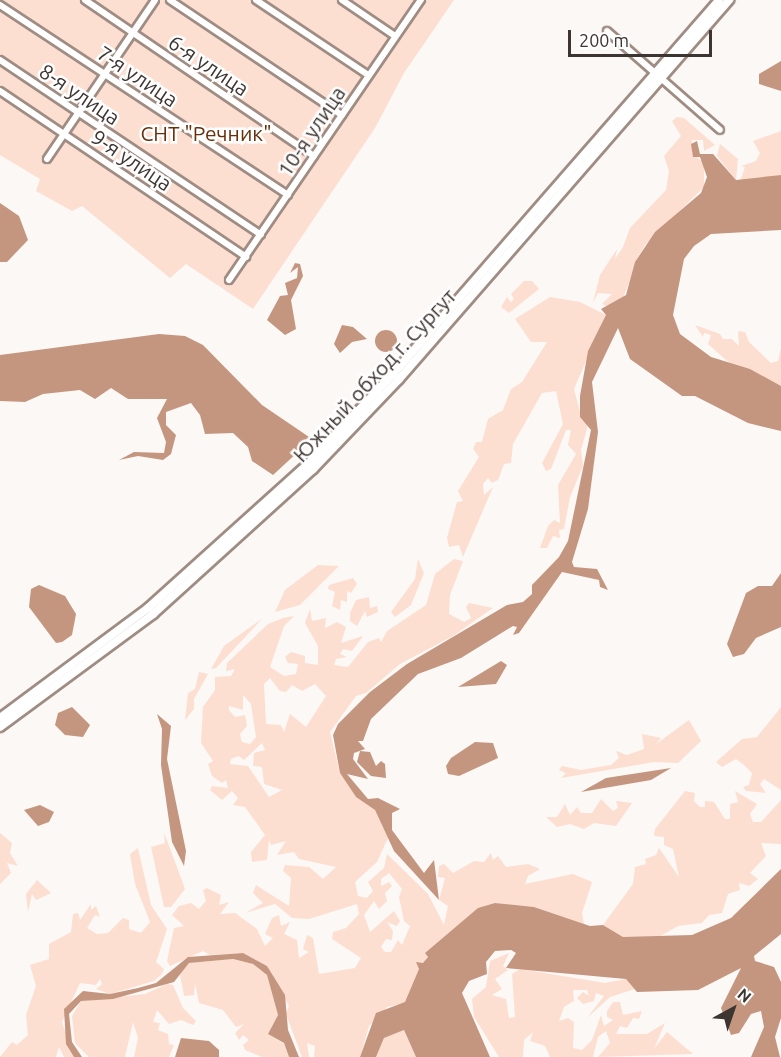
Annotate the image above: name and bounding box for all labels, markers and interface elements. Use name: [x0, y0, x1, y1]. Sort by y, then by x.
scale bar: [571, 18, 715, 56]
street label: 6-я улица: [164, 29, 254, 101]
text: 200 m: [579, 30, 629, 50]
street label: 7-я улица: [93, 40, 183, 112]
street label: 8-я улица: [35, 58, 125, 130]
street label: 10-я улица: [272, 81, 350, 181]
park label: СНТ "Речник": [140, 120, 272, 146]
street label: 9-я улица: [87, 124, 177, 196]
street label: Южный обход г. Сургут: [287, 283, 461, 467]
north arrow: [703, 979, 763, 1039]
text: N: [734, 984, 755, 1006]

